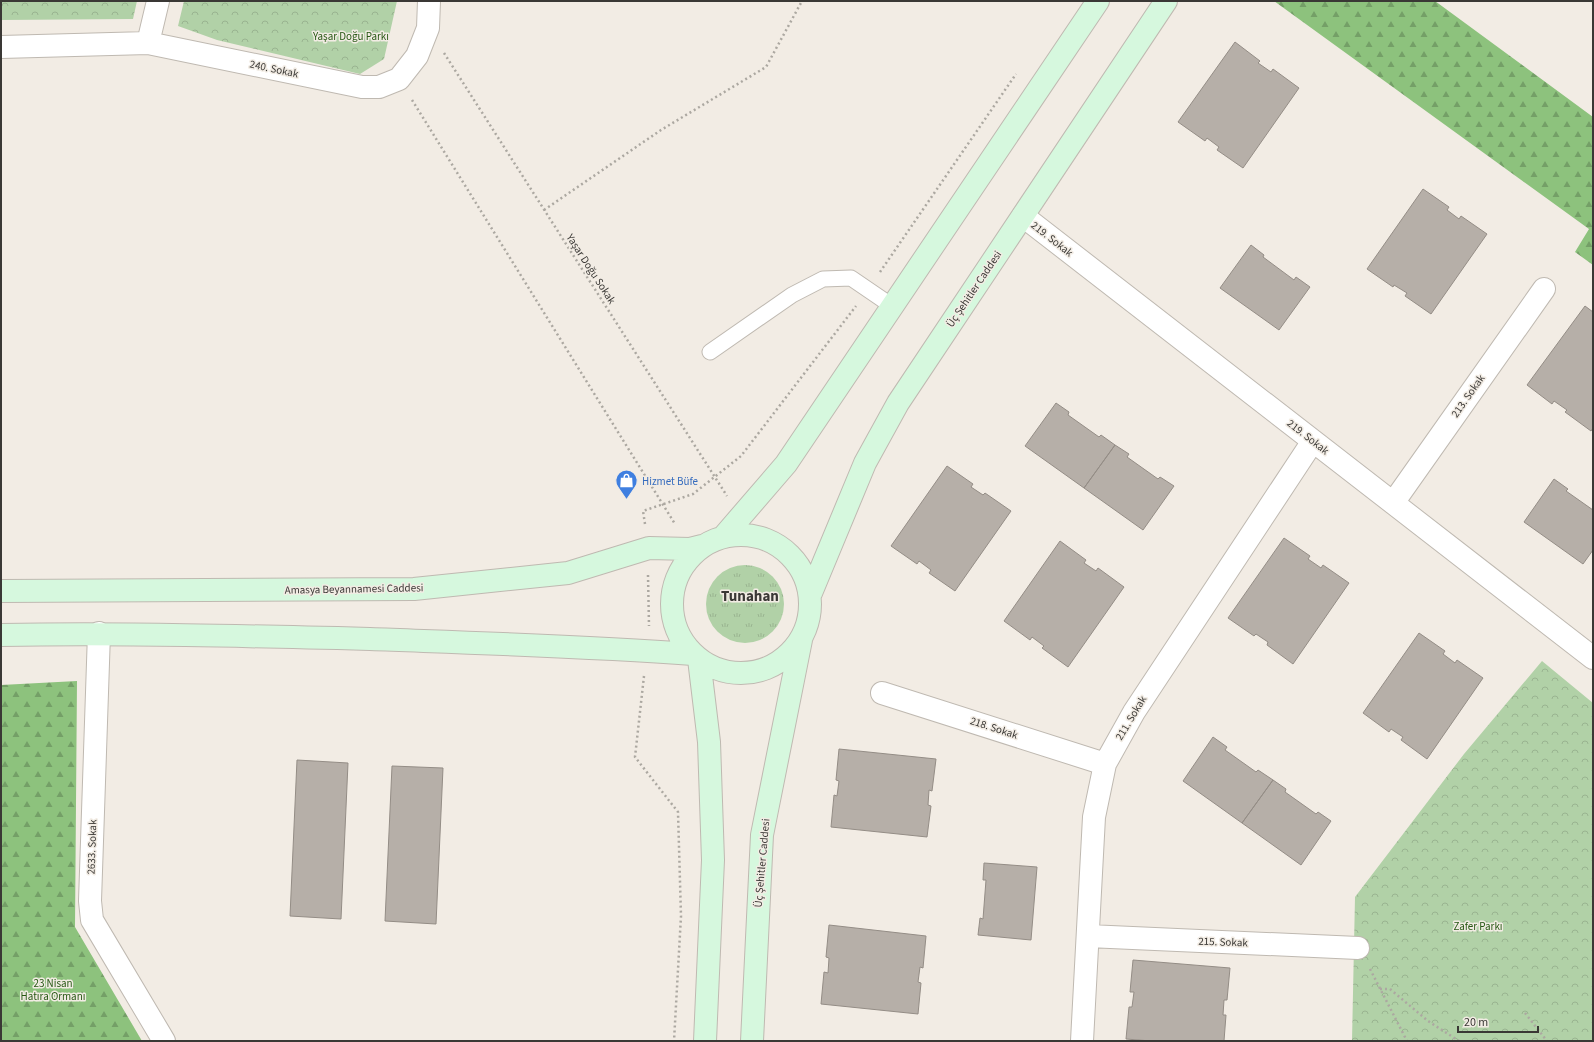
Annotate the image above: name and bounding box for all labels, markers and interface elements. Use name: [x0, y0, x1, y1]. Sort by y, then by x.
park label: Yaşar Doğu Parkı: [312, 29, 389, 44]
street label: 240. Sokak: [248, 57, 300, 82]
street label: 219. Sokak: [1028, 218, 1077, 260]
street label: Yaşar Doğu Sokak: [562, 230, 620, 307]
street label: Üç Şehitler Caddesi: [943, 248, 1005, 330]
street label: 213. Sokak: [1448, 371, 1489, 421]
street label: 219. Sokak: [1284, 416, 1333, 458]
shop icon: Hizmet Büfe: [613, 468, 639, 501]
place label: Hizmet Büfe: [642, 474, 698, 489]
street label: Amasya Beyannamesi Caddesi: [284, 580, 424, 598]
district label: Tunahan: [721, 586, 779, 607]
street label: 211. Sokak: [1112, 692, 1150, 743]
street label: 218. Sokak: [968, 713, 1020, 743]
street label: Üç Şehitler Caddesi: [751, 818, 773, 908]
street label: 2633. Sokak: [84, 819, 100, 875]
park label: Zafer Parkı: [1453, 919, 1503, 934]
street label: 215. Sokak: [1198, 934, 1249, 950]
park label: 23 Nisan Hatıra Ormanı: [21, 976, 85, 1004]
scale bar: [1458, 1008, 1538, 1034]
text: 20 m: [1464, 1014, 1488, 1031]

